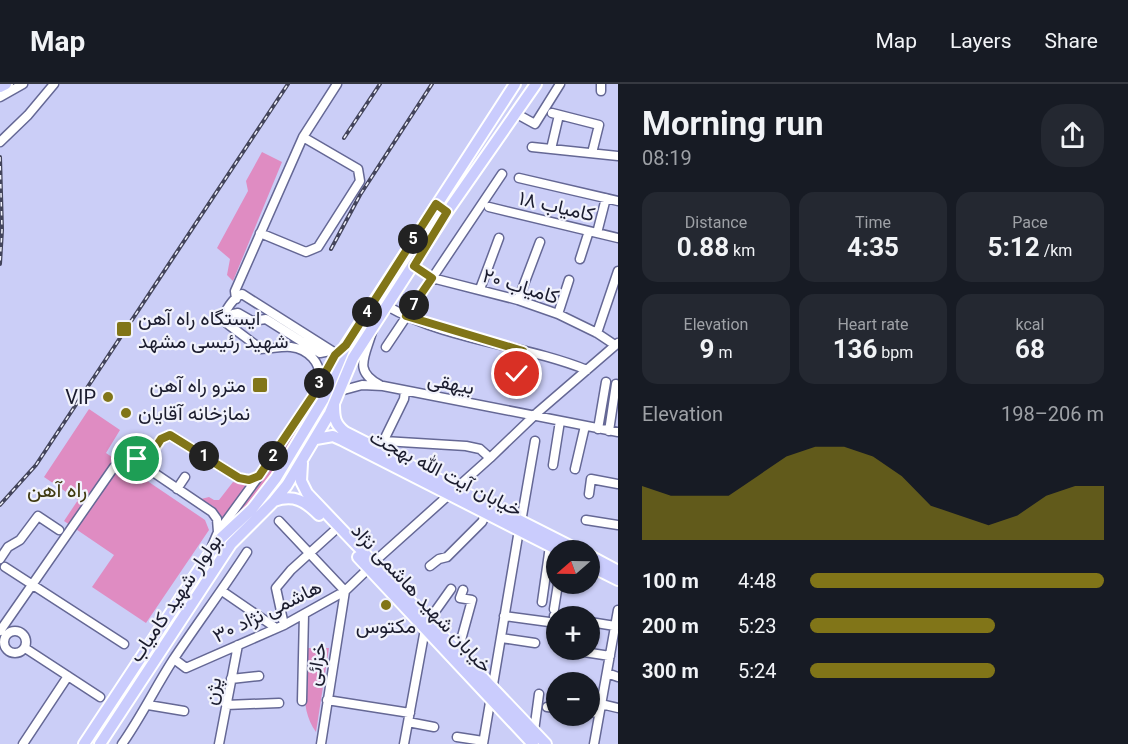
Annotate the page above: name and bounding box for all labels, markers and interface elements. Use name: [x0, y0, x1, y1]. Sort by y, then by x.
text: Map: [30, 25, 85, 58]
text: Map: [875, 29, 917, 53]
text: Layers: [950, 29, 1011, 53]
text: Share: [1044, 29, 1098, 53]
text: Morning run: [642, 104, 823, 143]
button: share: [1041, 104, 1104, 167]
text: 08:19: [642, 146, 692, 170]
street label: کامیاب ۱۸: [517, 186, 597, 226]
text: Distance: [685, 213, 747, 232]
text: Time: [855, 213, 891, 232]
text: Pace: [1012, 213, 1048, 232]
pin: 5: [398, 224, 428, 254]
text: 5: [408, 229, 418, 248]
text: 0.88: [677, 232, 729, 262]
text: 4:35: [847, 232, 899, 262]
text: 5:12: [988, 232, 1040, 262]
text: km: [729, 241, 755, 260]
text: /km: [1040, 241, 1072, 260]
street label: کامیاب ۲۰: [480, 263, 562, 309]
pin: 7: [399, 290, 429, 320]
text: 7: [409, 295, 419, 314]
pin: 4: [352, 297, 382, 327]
text: 4: [362, 302, 372, 321]
place label: ایستگاه راه آهن شهید رئیسی مشهد: [138, 306, 288, 354]
text: Elevation: [684, 315, 748, 334]
text: Heart rate: [837, 315, 909, 334]
text: kcal: [1016, 315, 1044, 334]
marker: ایستگاه راه آهن شهید رئیسی مشهد: [115, 320, 133, 338]
text: 9: [700, 334, 714, 364]
text: 136: [833, 334, 877, 364]
text: 68: [1015, 334, 1045, 364]
text: m: [714, 343, 732, 362]
text: bpm: [877, 343, 913, 362]
pin: [491, 348, 542, 399]
icon: check: [500, 357, 533, 390]
street label: بیهقی: [425, 367, 476, 400]
pin: 3: [304, 368, 334, 398]
place label: مترو راه آهن: [150, 373, 246, 398]
text: 3: [314, 373, 324, 392]
marker: مترو راه آهن: [251, 376, 269, 394]
place label: VIP: [65, 385, 96, 409]
marker: VIP: [101, 390, 115, 404]
place label: نمازخانه آقایان: [138, 401, 250, 426]
text: Elevation: [642, 402, 723, 426]
text: 198–206 m: [1001, 402, 1104, 426]
marker: نمازخانه آقایان: [119, 406, 133, 420]
street label: خیابان آیت الله بهجت: [365, 424, 526, 523]
pin: [111, 433, 162, 484]
pin: 1: [189, 441, 219, 471]
pin: 2: [258, 441, 288, 471]
icon: arrive: [120, 442, 153, 475]
text: 1: [199, 446, 209, 465]
text: 2: [268, 446, 278, 465]
district label: راه آهن: [27, 478, 87, 503]
street label: خیابان شهید هاشمی نژاد: [346, 518, 497, 678]
street label: بولوار شهید کامیاب: [123, 529, 228, 667]
north arrow: [546, 540, 600, 594]
map controls: [546, 540, 600, 726]
text: 100 m: [642, 569, 699, 593]
text: 4:48: [738, 569, 777, 593]
street label: هاشمی نژاد ۳۰: [209, 574, 326, 649]
marker: مکتوس: [379, 598, 393, 612]
button: +: [546, 606, 600, 660]
place label: مکتوس: [356, 614, 416, 639]
text: 200 m: [642, 614, 699, 638]
text: 5:23: [738, 614, 777, 638]
street label: خزائی: [300, 640, 333, 688]
text: 300 m: [642, 659, 699, 683]
text: 5:24: [738, 659, 777, 683]
button: −: [546, 672, 600, 726]
street label: پژن: [198, 675, 228, 707]

